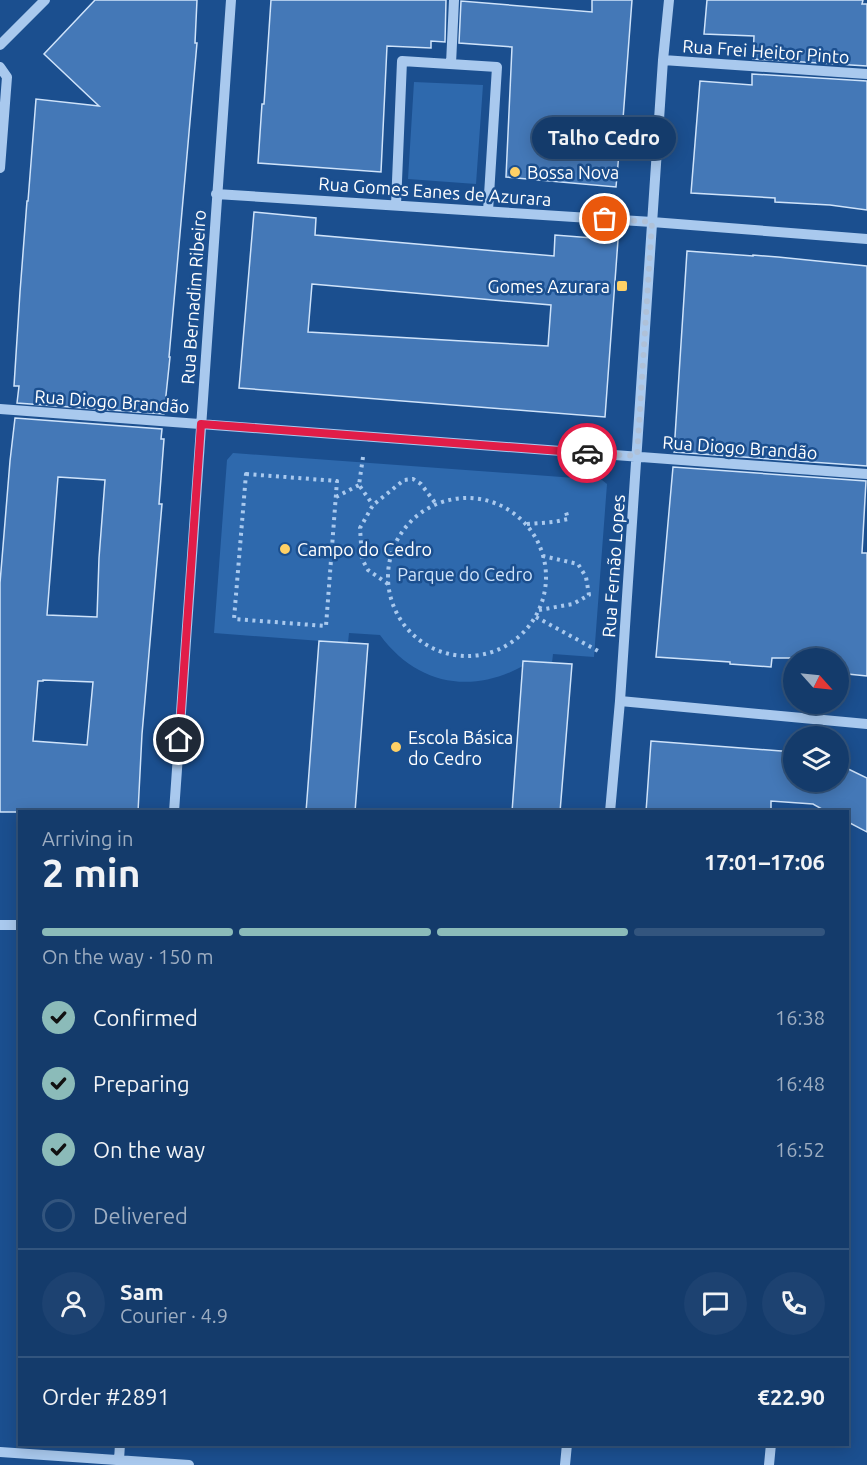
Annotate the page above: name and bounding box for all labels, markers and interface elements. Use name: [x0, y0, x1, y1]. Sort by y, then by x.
street label: Rua Frei Heitor Pinto: [682, 35, 850, 67]
callout: Talho Cedro: [533, 117, 677, 159]
text: Talho Cedro: [548, 126, 660, 149]
place label: Bossa Nova: [527, 162, 619, 182]
marker: Bossa Nova: [508, 165, 522, 179]
street label: Rua Gomes Eanes de Azurara: [318, 173, 552, 209]
pin: [579, 193, 630, 244]
icon: bag: [588, 202, 621, 235]
street label: Rua Bernadim Ribeiro: [177, 209, 209, 385]
place label: Gomes Azurara: [487, 276, 610, 296]
marker: Gomes Azurara: [615, 279, 629, 293]
street label: Rua Diogo Brandão: [34, 386, 190, 416]
courier: [557, 423, 617, 483]
street label: Rua Diogo Brandão: [662, 432, 818, 462]
icon: car: [571, 437, 604, 470]
street label: Rua Fernão Lopes: [598, 494, 628, 638]
place label: Campo do Cedro: [297, 539, 432, 559]
marker: Campo do Cedro: [278, 542, 292, 556]
park label: Parque do Cedro: [397, 564, 533, 584]
north arrow: [783, 648, 849, 714]
map controls: [783, 648, 849, 792]
pin: [153, 714, 204, 765]
icon: home: [162, 723, 195, 756]
button: layers: [783, 726, 849, 792]
place label: Escola Básica do Cedro: [408, 727, 513, 768]
marker: Escola Básica do Cedro: [389, 740, 403, 754]
text: Arriving in: [42, 827, 133, 850]
text: 17:01–17:06: [704, 849, 825, 874]
text: 2 min: [42, 851, 141, 894]
text: On the way · 150 m: [42, 945, 214, 968]
icon: check: [42, 1001, 75, 1034]
text: Confirmed: [93, 1005, 198, 1030]
text: 16:38: [775, 1006, 825, 1029]
icon: check: [42, 1067, 75, 1100]
text: Preparing: [93, 1071, 190, 1096]
text: 16:48: [775, 1072, 825, 1095]
icon: check: [42, 1133, 75, 1166]
text: On the way: [93, 1137, 205, 1162]
text: 16:52: [775, 1138, 825, 1161]
text: Delivered: [93, 1203, 188, 1228]
button: person: [42, 1272, 105, 1335]
button: chat: [684, 1272, 747, 1335]
button: phone: [762, 1272, 825, 1335]
text: Sam: [120, 1279, 164, 1304]
text: Courier · 4.9: [120, 1304, 228, 1327]
text: Order #2891: [42, 1384, 170, 1409]
text: €22.90: [758, 1384, 825, 1409]

